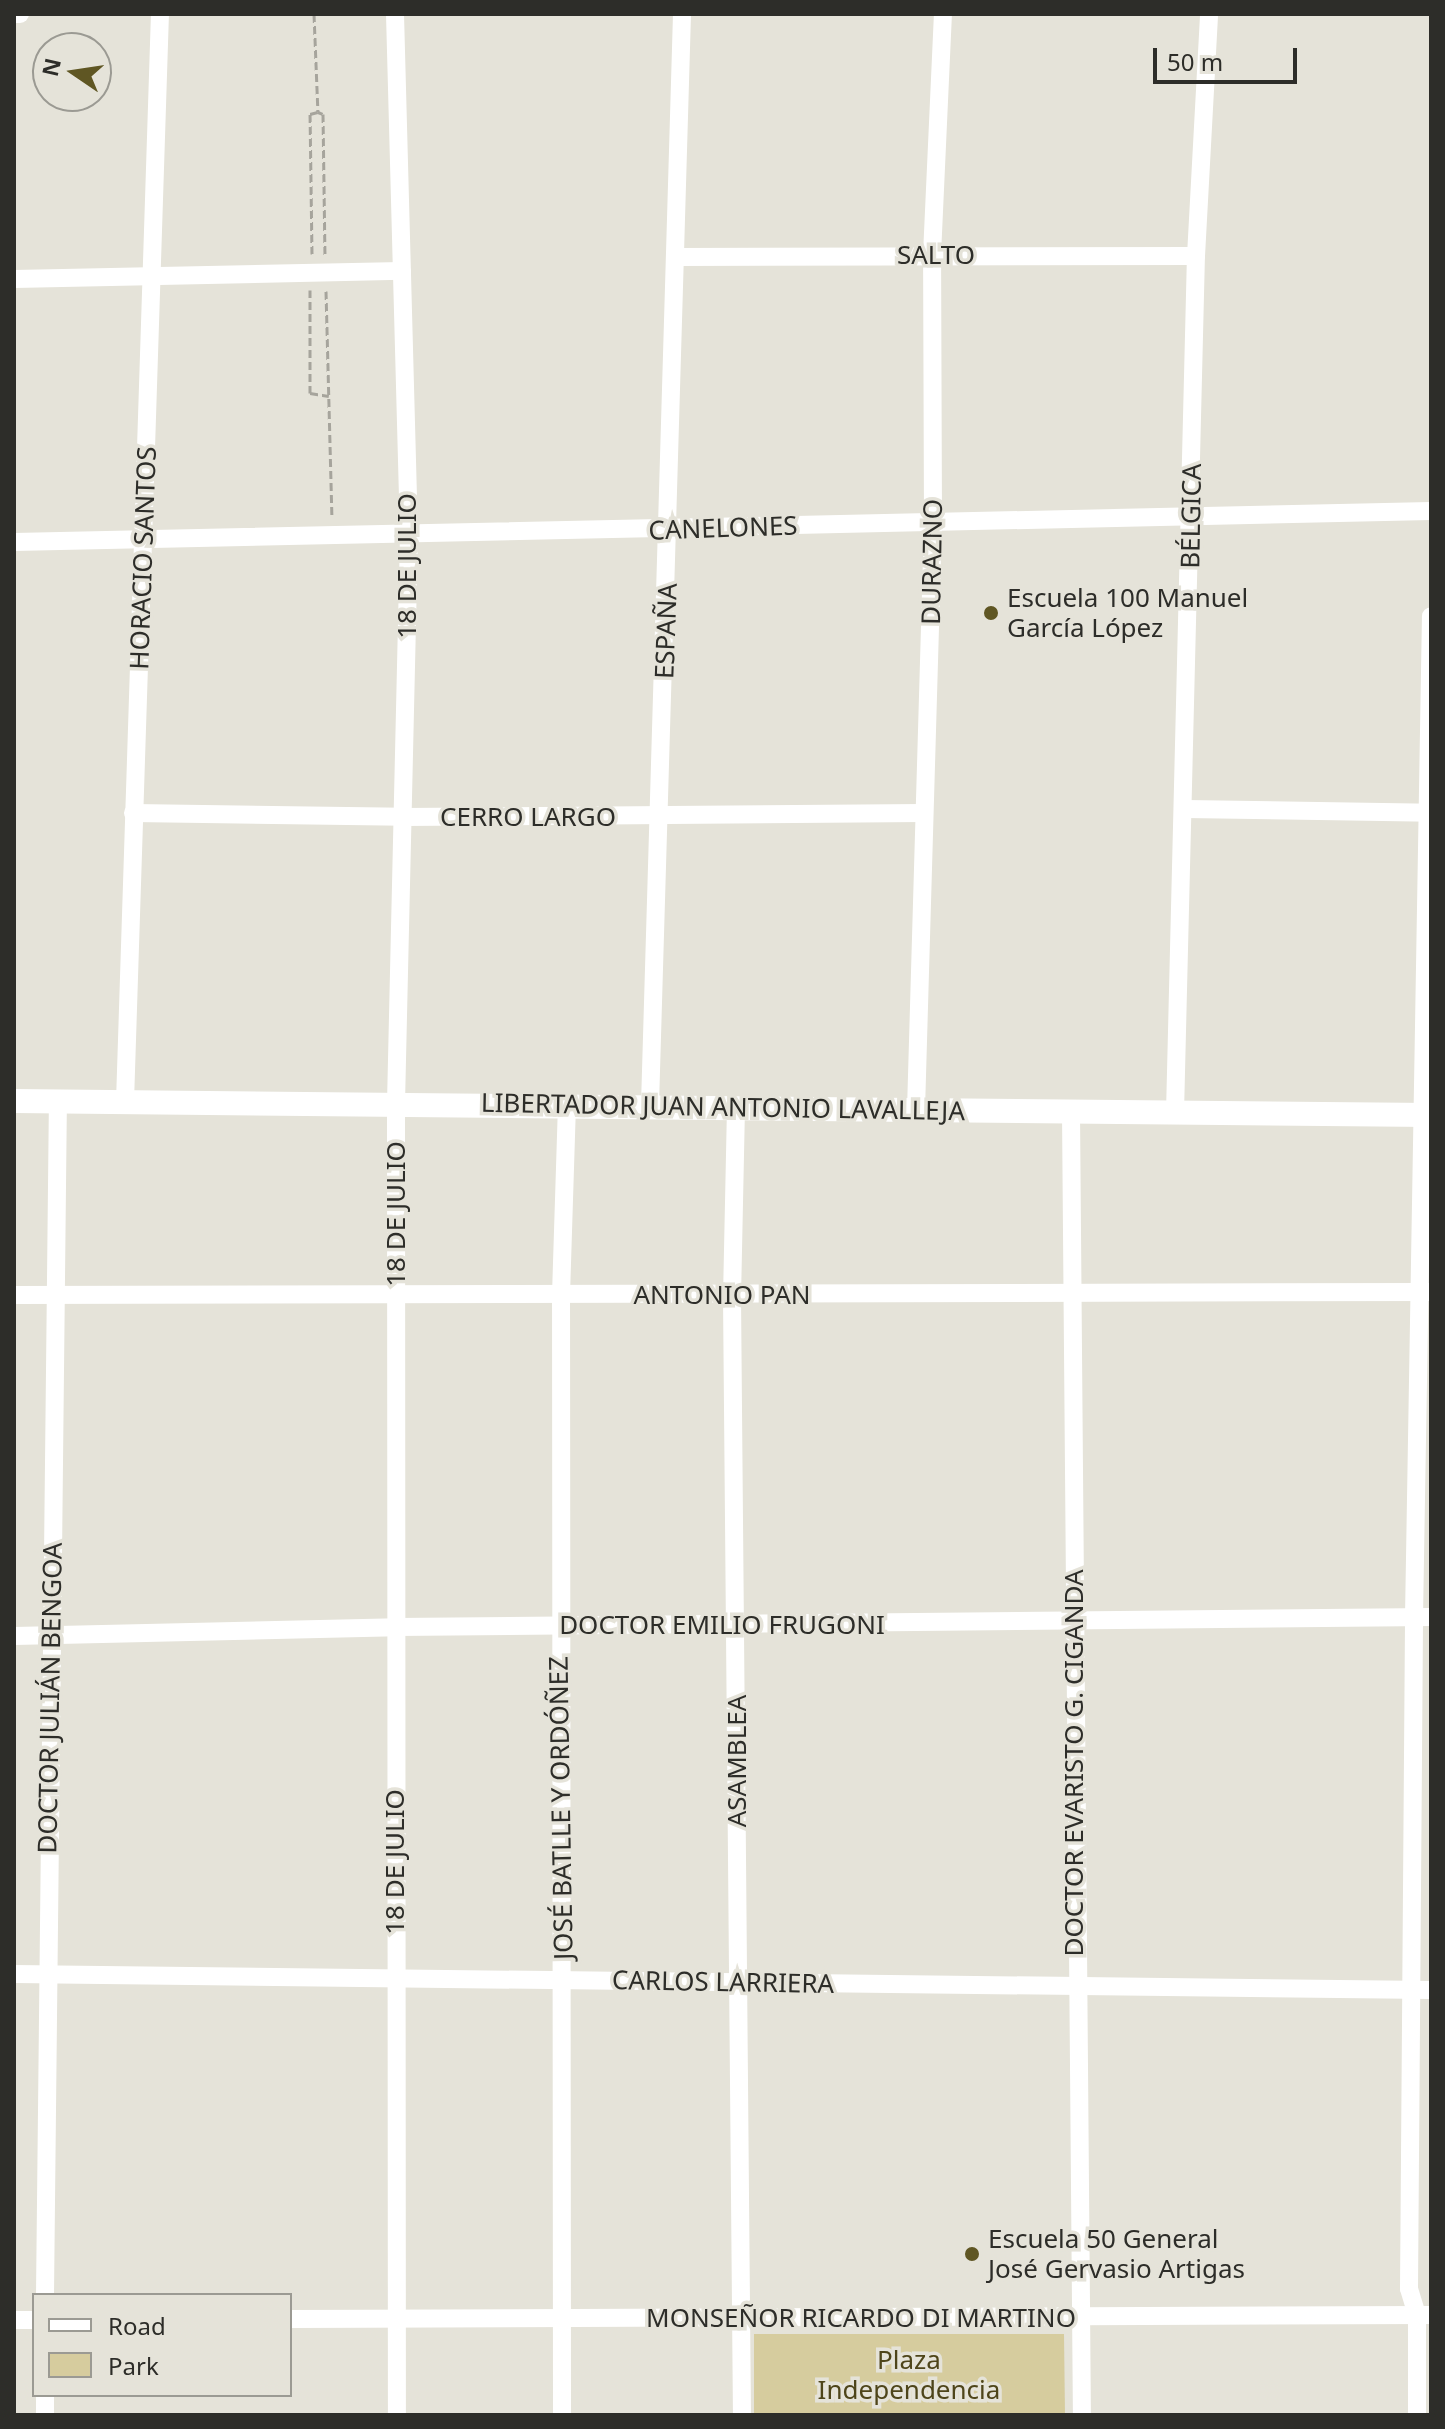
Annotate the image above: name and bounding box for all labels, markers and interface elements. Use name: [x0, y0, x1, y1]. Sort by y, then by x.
north arrow: [32, 32, 112, 112]
scale bar: [1157, 32, 1301, 82]
text: 50 m: [1167, 45, 1223, 78]
text: N: [34, 55, 67, 79]
street label: SALTO: [897, 239, 975, 271]
street label: HORACIO SANTOS: [124, 446, 162, 670]
street label: BÉLGICA: [1174, 463, 1208, 569]
street label: 18 DE JULIO: [391, 493, 423, 639]
street label: DURAZNO: [915, 499, 949, 625]
street label: CANELONES: [648, 510, 798, 546]
street label: ESPAÑA: [649, 582, 683, 680]
place label: Escuela 100 Manuel García López: [1007, 582, 1248, 644]
marker: Escuela 100 Manuel García López: [982, 604, 1000, 622]
street label: CERRO LARGO: [440, 801, 616, 833]
street label: LIBERTADOR JUAN ANTONIO LAVALLEJA: [481, 1087, 965, 1127]
street label: 18 DE JULIO: [380, 1141, 412, 1287]
street label: ANTONIO PAN: [633, 1279, 811, 1311]
street label: DOCTOR JULIÁN BENGOA: [32, 1542, 68, 1854]
street label: DOCTOR EVARISTO G. CIGANDA: [1058, 1569, 1090, 1957]
street label: DOCTOR EMILIO FRUGONI: [559, 1609, 885, 1641]
street label: JOSÉ BATLLE Y ORDÓÑEZ: [543, 1656, 579, 1960]
street label: ASAMBLEA: [721, 1695, 753, 1827]
street label: 18 DE JULIO: [379, 1789, 411, 1935]
street label: CARLOS LARRIERA: [612, 1964, 834, 2000]
place label: Escuela 50 General José Gervasio Artigas: [988, 2223, 1245, 2284]
marker: Escuela 50 General José Gervasio Artigas: [963, 2245, 981, 2263]
legend: [32, 2293, 292, 2397]
street label: MONSEÑOR RICARDO DI MARTINO: [646, 2302, 1076, 2334]
text: Road: [108, 2309, 166, 2342]
park label: Plaza Independencia: [818, 2344, 1000, 2406]
text: Park: [108, 2349, 159, 2382]

